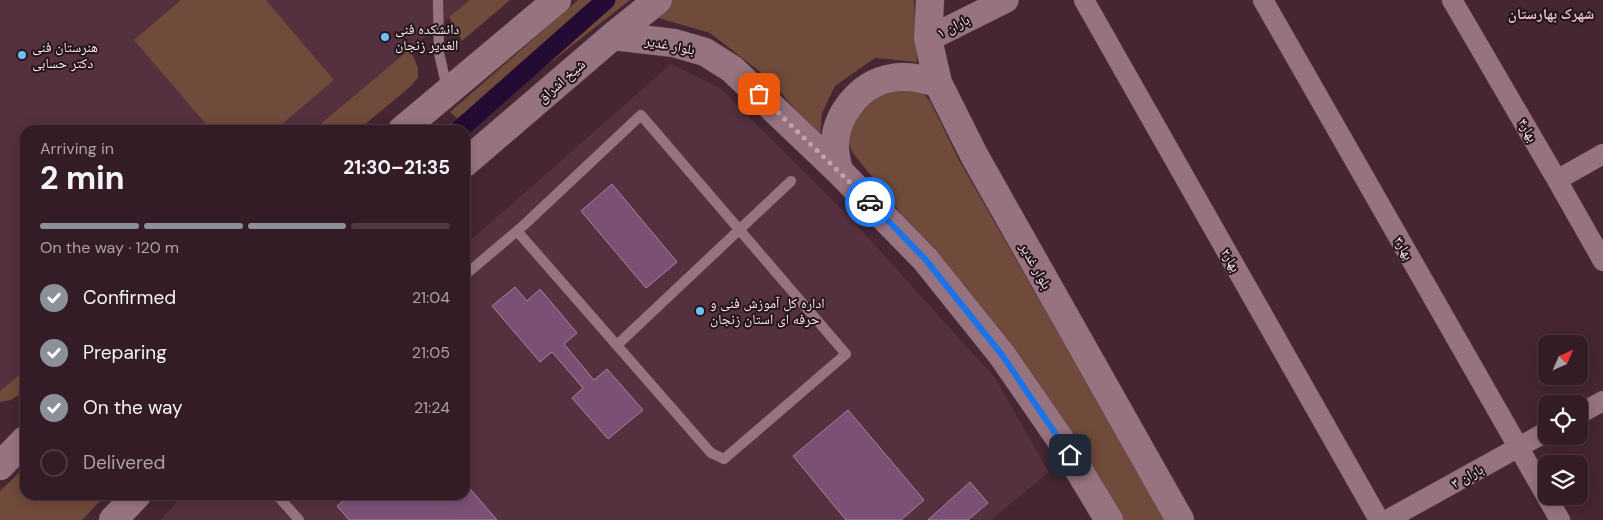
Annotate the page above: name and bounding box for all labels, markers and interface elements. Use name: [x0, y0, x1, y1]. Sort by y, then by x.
district label: شهرک بهارستان: [1508, 4, 1594, 24]
street label: باران ۱: [934, 10, 973, 42]
place label: دانشکده فنی الغدیر زنجان: [395, 20, 460, 54]
marker: دانشکده فنی الغدیر زنجان: [379, 31, 391, 43]
street label: بلوار غدیر: [643, 31, 697, 59]
place label: هنرستان فنی دکتر حسابی: [32, 38, 98, 72]
marker: هنرستان فنی دکتر حسابی: [16, 49, 28, 61]
street label: شیخ اشراق: [533, 55, 589, 108]
pin: [738, 73, 780, 115]
icon: bag: [745, 80, 773, 108]
street label: بهار۴: [1514, 115, 1542, 145]
text: Arriving in: [40, 138, 114, 159]
text: 21:30–21:35: [343, 155, 450, 180]
text: 2 min: [40, 157, 125, 199]
courier: [845, 177, 895, 227]
icon: car: [856, 188, 884, 216]
street label: بهار۳: [1390, 233, 1418, 263]
text: On the way · 120 m: [40, 237, 179, 258]
street label: بلوار غدیر: [1015, 239, 1056, 293]
street label: بهار۲: [1217, 245, 1245, 275]
icon: check: [40, 284, 68, 312]
text: Confirmed: [83, 285, 176, 310]
text: 21:04: [412, 287, 450, 308]
place label: اداره کل آموزش فنی و حرفه ای استان زنجان: [710, 294, 825, 328]
marker: اداره کل آموزش فنی و حرفه ای استان زنجان: [694, 305, 706, 317]
north arrow: [1538, 335, 1588, 385]
map controls: [1538, 335, 1588, 505]
icon: check: [40, 339, 68, 367]
text: Preparing: [83, 340, 167, 365]
text: 21:05: [412, 342, 450, 363]
icon: check: [40, 394, 68, 422]
text: On the way: [83, 395, 183, 420]
button: locate: [1538, 395, 1588, 445]
text: 21:24: [414, 397, 450, 418]
pin: [1049, 434, 1091, 476]
icon: home: [1056, 441, 1084, 469]
text: Delivered: [83, 450, 165, 475]
button: layers: [1538, 455, 1588, 505]
street label: باران ۳: [1448, 460, 1487, 492]

